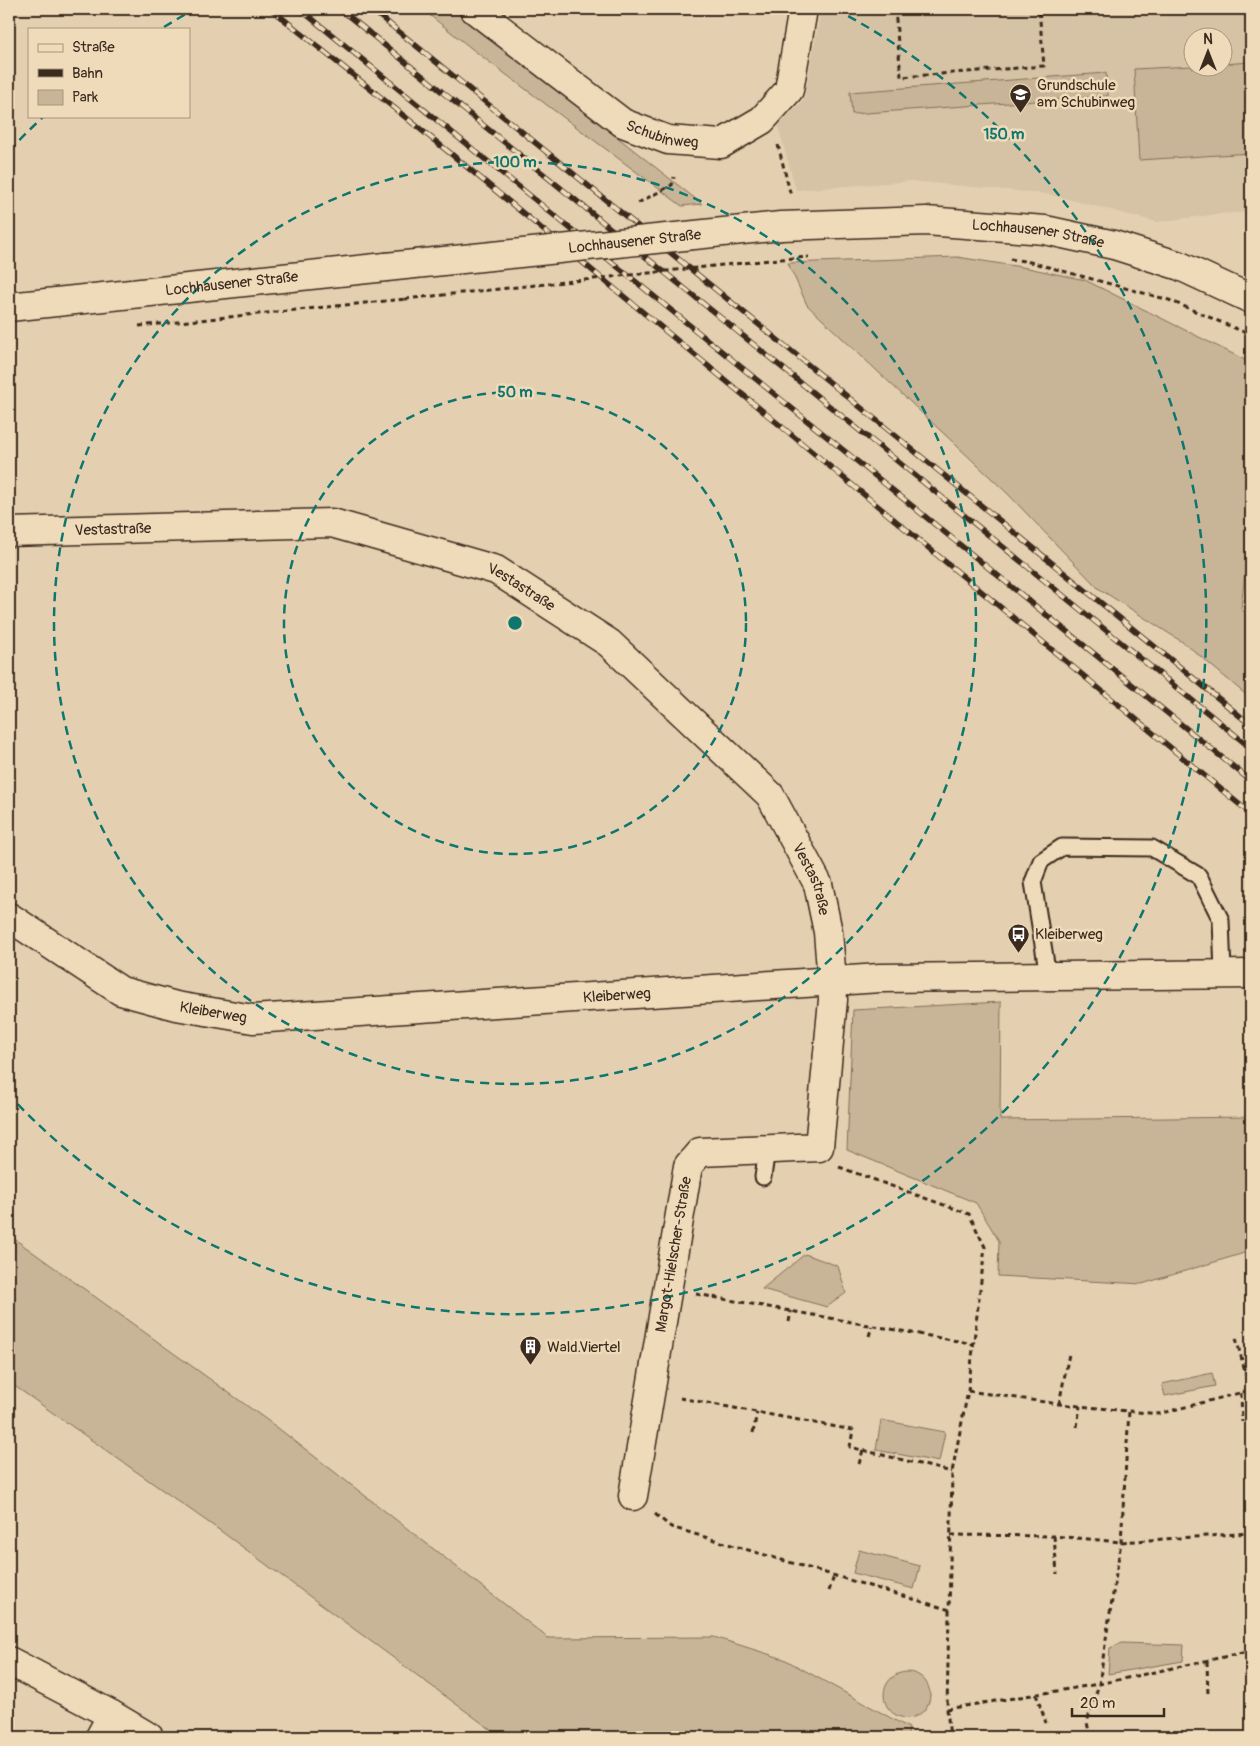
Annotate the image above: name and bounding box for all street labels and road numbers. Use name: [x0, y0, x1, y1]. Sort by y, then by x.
street label: Schubinweg: [624, 116, 699, 152]
street label: Lochhausener Straße: [971, 215, 1107, 252]
street label: Lochhausener Straße: [567, 225, 703, 258]
street label: Lochhausener Straße: [164, 267, 300, 300]
street label: Vestastraße: [74, 519, 152, 540]
street label: Vestastraße: [486, 559, 559, 616]
street label: Vestastraße: [788, 840, 834, 917]
street label: Kleiberweg: [582, 984, 651, 1007]
street label: Kleiberweg: [178, 997, 248, 1027]
street label: Margot-Hielscher-Straße: [651, 1174, 696, 1334]

